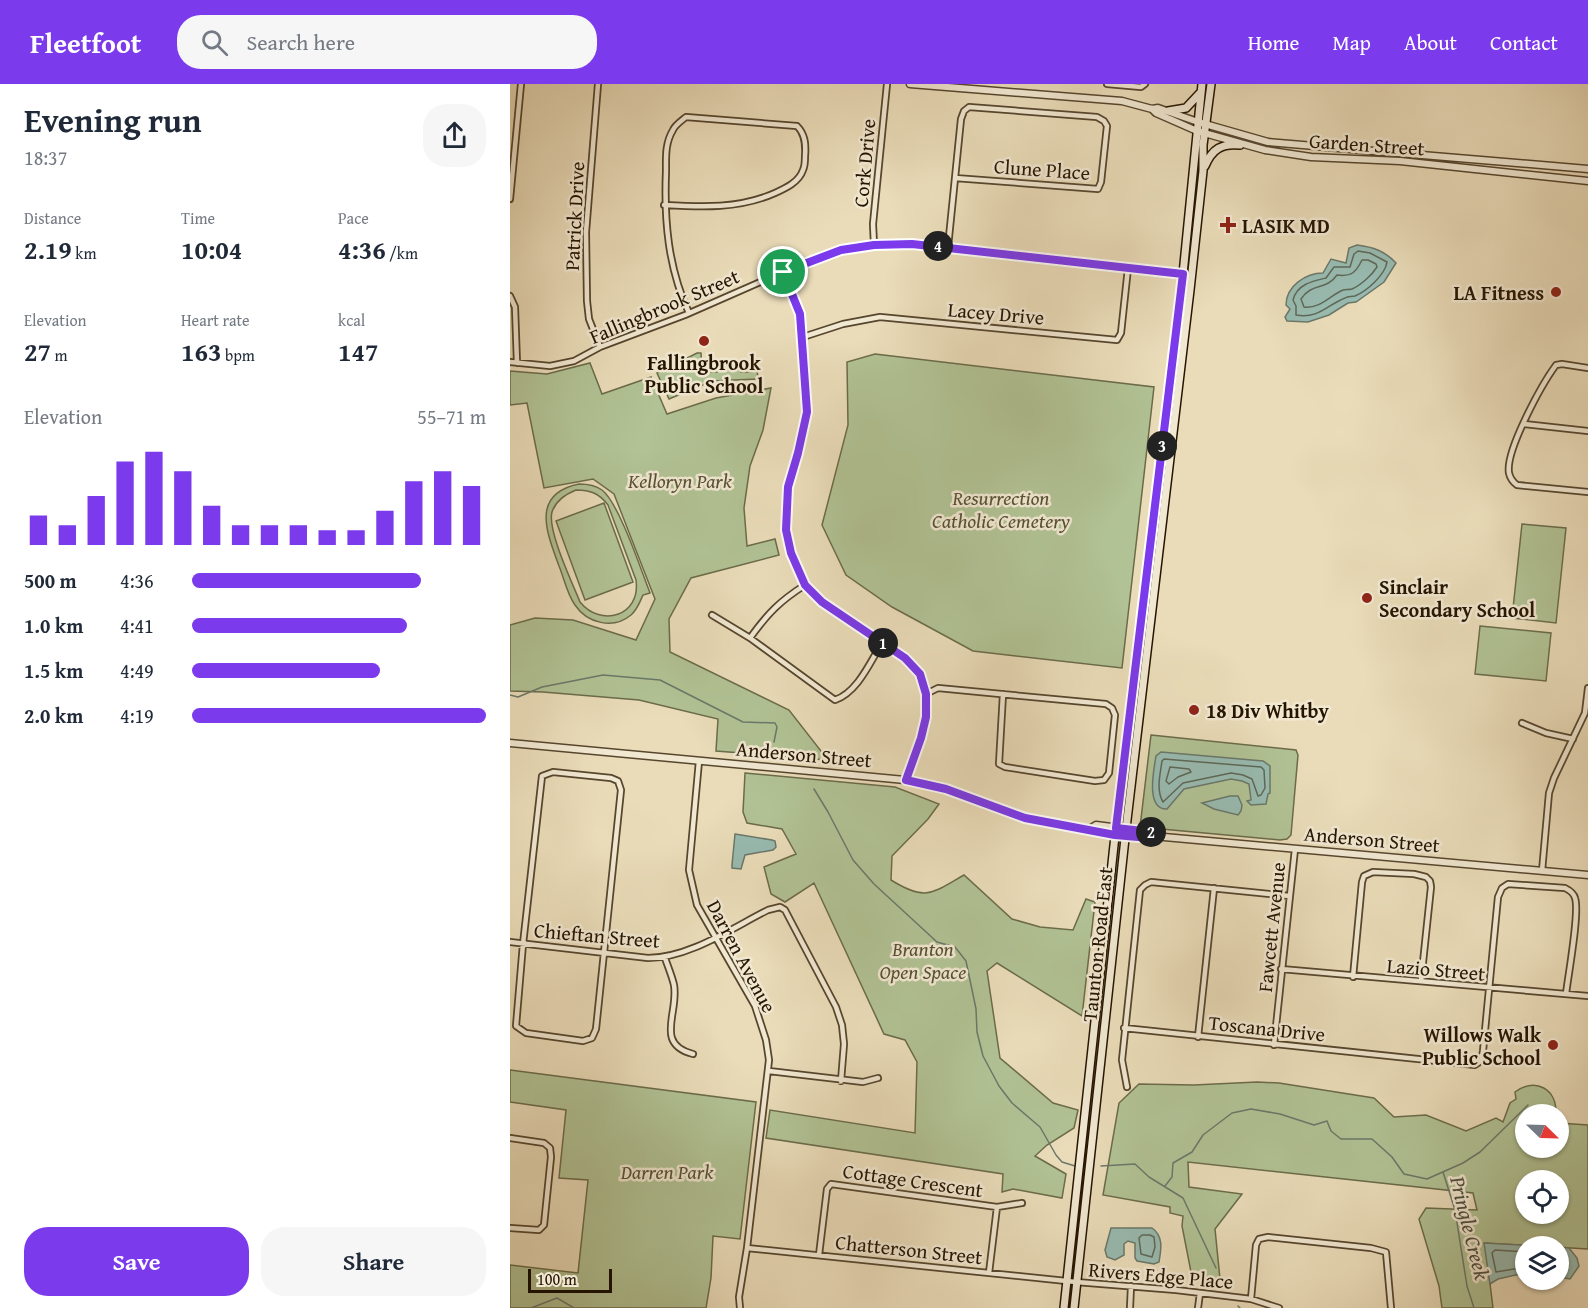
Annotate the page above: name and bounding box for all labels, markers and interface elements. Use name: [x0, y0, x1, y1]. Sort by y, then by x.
search box: [177, 15, 597, 69]
text: Fleetfoot: [30, 22, 141, 63]
icon: search: [198, 26, 231, 59]
text: Search here: [246, 26, 355, 58]
text: Home: [1248, 27, 1299, 58]
text: Map: [1332, 27, 1371, 58]
text: About: [1404, 27, 1457, 58]
text: Contact: [1490, 27, 1558, 58]
text: Evening run: [24, 96, 201, 144]
button: share: [423, 104, 486, 167]
street label: Cork Drive: [846, 118, 882, 208]
street label: Garden Street: [1308, 126, 1426, 162]
text: 18:37: [24, 143, 67, 172]
street label: Clune Place: [993, 151, 1091, 187]
street label: Patrick Drive: [557, 161, 591, 271]
text: Distance: [24, 206, 81, 230]
text: Time: [181, 206, 215, 230]
text: Pace: [338, 206, 369, 230]
place label: LASIK MD: [1242, 211, 1330, 240]
marker: LASIK MD: [1219, 216, 1237, 234]
text: 2.19: [24, 230, 72, 269]
text: 10:04: [181, 230, 242, 269]
text: 4:36: [338, 230, 386, 269]
pin: 4: [923, 231, 953, 261]
text: 4: [934, 234, 942, 258]
text: km: [72, 241, 96, 265]
text: /km: [386, 241, 418, 265]
pin: [757, 246, 808, 297]
icon: arrive: [766, 255, 799, 288]
street label: Fallingbrook Street: [585, 261, 743, 351]
place label: LA Fitness: [1453, 278, 1544, 307]
marker: LA Fitness: [1549, 285, 1563, 299]
street label: Lacey Drive: [947, 294, 1045, 332]
text: Elevation: [24, 308, 87, 332]
text: Heart rate: [181, 308, 250, 332]
text: kcal: [338, 308, 365, 332]
text: 27: [24, 332, 51, 371]
text: 163: [181, 332, 221, 371]
text: 147: [338, 332, 378, 371]
marker: Fallingbrook Public School: [697, 334, 711, 348]
text: m: [51, 343, 68, 367]
text: bpm: [221, 343, 255, 367]
place label: Fallingbrook Public School: [645, 348, 763, 400]
text: Elevation: [24, 402, 102, 431]
text: 55–71 m: [417, 402, 486, 431]
pin: 3: [1147, 431, 1177, 461]
text: 3: [1158, 434, 1166, 458]
park label: Kelloryn Park: [627, 466, 733, 495]
park label: Resurrection Catholic Cemetery: [932, 483, 1070, 535]
text: 500 m: [24, 566, 77, 595]
text: 4:36: [120, 566, 154, 595]
place label: Sinclair Secondary School: [1379, 572, 1535, 624]
marker: Sinclair Secondary School: [1360, 591, 1374, 605]
text: 1.0 km: [24, 611, 83, 640]
text: 4:41: [120, 611, 154, 640]
pin: 1: [868, 628, 898, 658]
text: 1: [879, 631, 887, 655]
text: 1.5 km: [24, 656, 83, 685]
text: 4:49: [120, 656, 154, 685]
place label: 18 Div Whitby: [1206, 696, 1330, 725]
text: 2.0 km: [24, 701, 83, 730]
text: 4:19: [120, 701, 154, 730]
marker: 18 Div Whitby: [1187, 703, 1201, 717]
street label: Anderson Street: [735, 734, 873, 774]
pin: 2: [1136, 817, 1166, 847]
street label: Anderson Street: [1303, 819, 1441, 859]
text: 2: [1147, 820, 1155, 844]
street label: Fawcett Avenue: [1250, 861, 1292, 993]
street label: Taunton Road East: [1074, 865, 1120, 1023]
street label: Darren Avenue: [700, 894, 784, 1018]
street label: Chieftan Street: [533, 915, 661, 955]
park label: Branton Open Space: [880, 934, 966, 986]
street label: Lazio Street: [1386, 950, 1486, 988]
street label: Toscana Drive: [1207, 1007, 1327, 1049]
place label: Willows Walk Public School: [1422, 1020, 1542, 1072]
marker: Willows Walk Public School: [1546, 1038, 1560, 1052]
north arrow: [1515, 1104, 1569, 1158]
map controls: [1515, 1104, 1569, 1290]
street label: Cottage Crescent: [841, 1156, 985, 1204]
park label: Darren Park: [620, 1157, 714, 1186]
button: locate: [1515, 1170, 1569, 1224]
water label: Pringle Creek: [1442, 1172, 1498, 1283]
button: Save: [24, 1227, 249, 1296]
button: Share: [261, 1227, 486, 1296]
street label: Chatterson Street: [834, 1227, 984, 1271]
button: layers: [1515, 1236, 1569, 1290]
street label: Rivers Edge Place: [1087, 1254, 1235, 1296]
scale bar: [528, 1266, 612, 1294]
text: 100 m: [537, 1267, 577, 1291]

